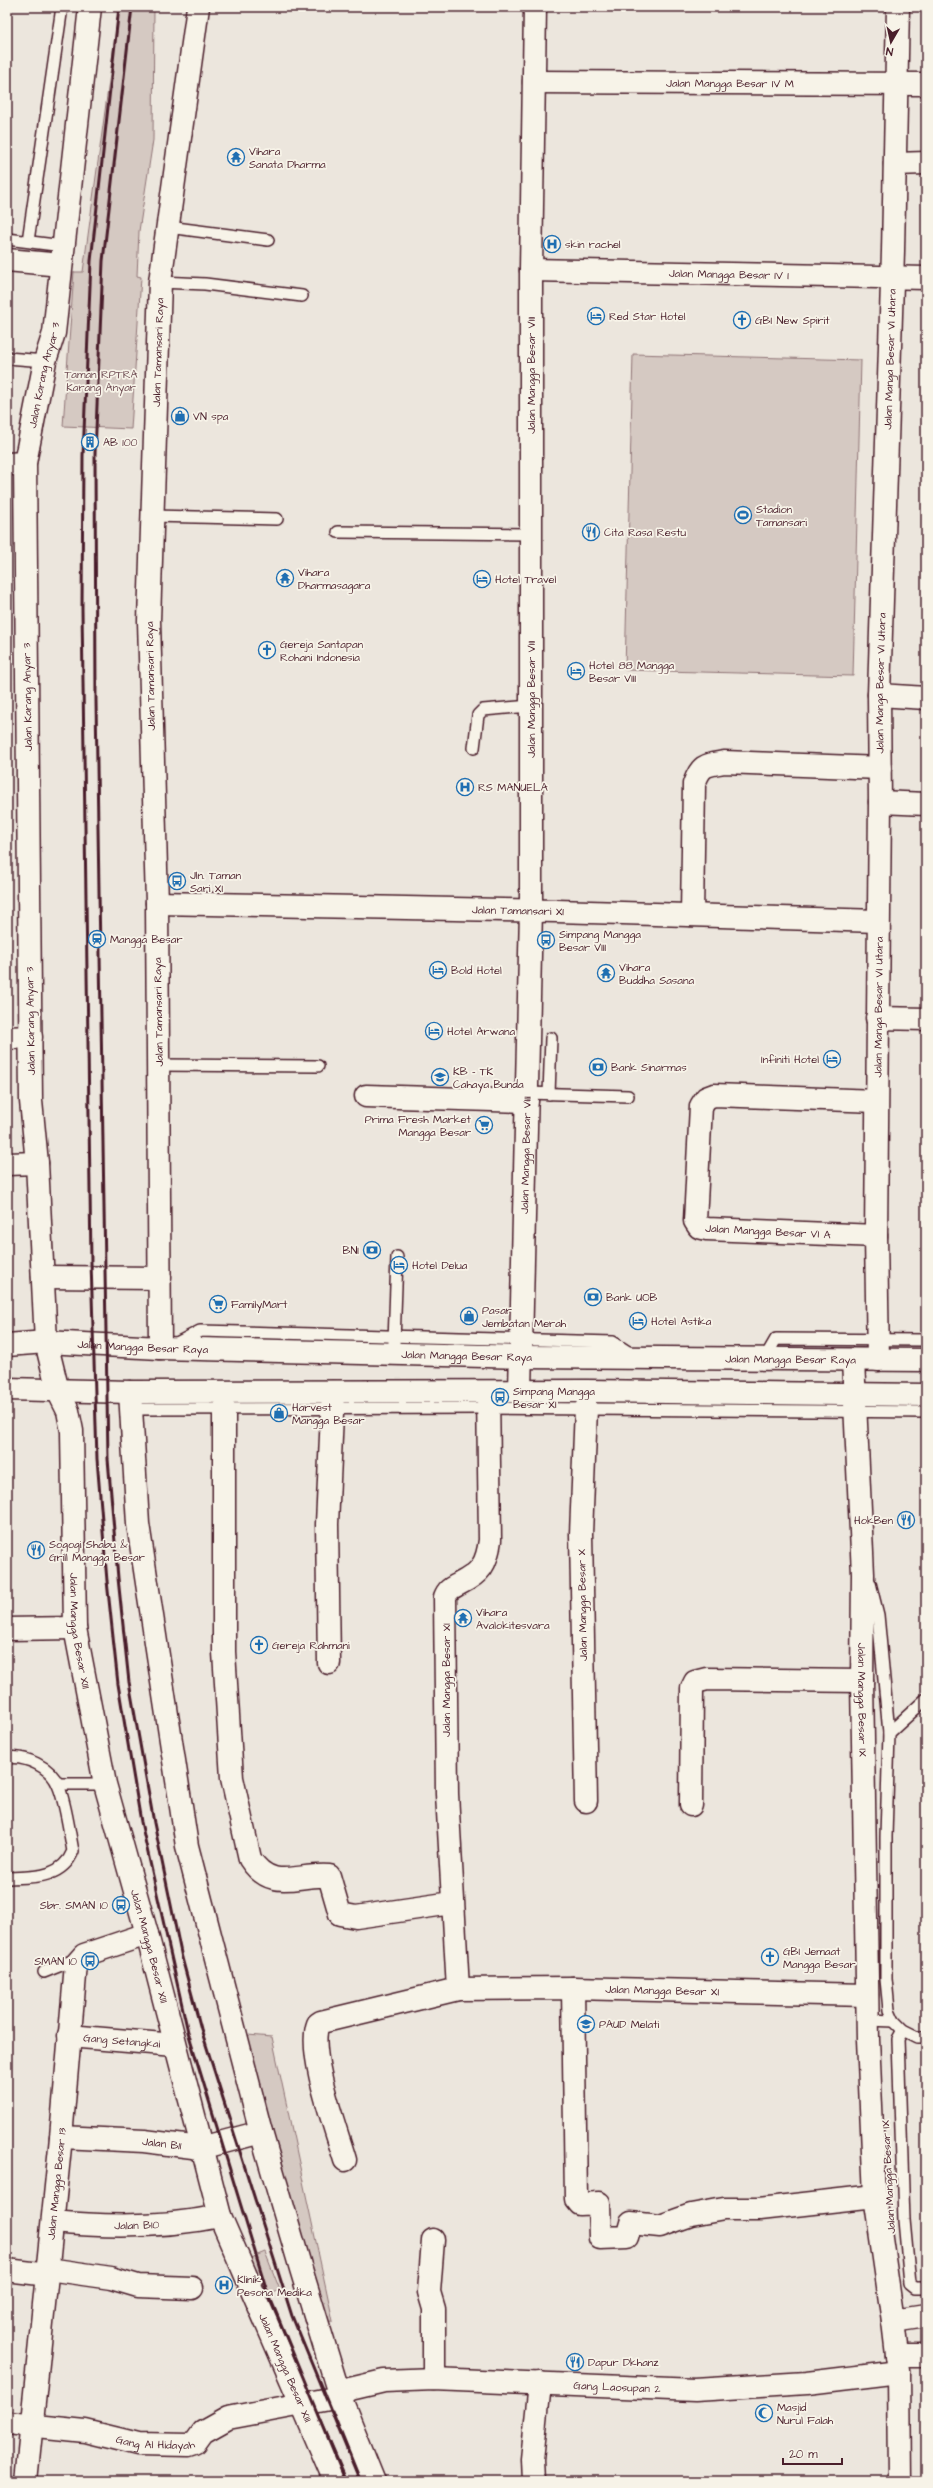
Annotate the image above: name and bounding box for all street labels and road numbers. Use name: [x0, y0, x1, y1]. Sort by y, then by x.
street label: Jalan Mangga Besar IV M: [666, 76, 794, 92]
street label: Jalan Mangga Besar IV I: [669, 266, 790, 283]
street label: Jalan Manga Besar VI Utara: [880, 288, 900, 430]
street label: Jalan Tamansari Raya: [149, 297, 168, 407]
street label: Jalan Mangga Besar VIII: [524, 316, 540, 434]
street label: Jalan Karang Anyar 3: [25, 321, 63, 429]
street label: Jalan Manga Besar VI Utara: [872, 612, 890, 754]
street label: Jalan Tamansari Raya: [142, 621, 160, 731]
street label: Jalan Mangga Besar VIII: [524, 640, 540, 758]
street label: Jalan Karang Anyar 3: [19, 642, 37, 751]
street label: Jalan Tamansari XI: [472, 902, 565, 919]
street label: Jalan Manga Besar VI Utara: [870, 936, 887, 1078]
street label: Jalan Tamansari Raya: [150, 957, 168, 1067]
street label: Jalan Karang Anyar 3: [22, 966, 40, 1075]
street label: Jalan Mangga Besar VIII: [517, 1096, 535, 1214]
street label: Jalan Mangga Besar VI A: [705, 1221, 831, 1243]
street label: Jalan Mangga Besar Raya: [77, 1337, 209, 1358]
street label: Jalan Mangga Besar Raya: [401, 1347, 532, 1366]
street label: Jalan Mangga Besar Raya: [725, 1352, 856, 1368]
street label: Jalan Mangga Besar X: [574, 1548, 592, 1661]
street label: Jalan Mangga Besar XIII: [66, 1572, 94, 1691]
street label: Jalan Mangga Besar XI: [439, 1623, 455, 1737]
street label: Jalan Mangga Besar IX: [853, 1643, 870, 1757]
street label: Jalan Mangga Besar XIII: [127, 1888, 172, 2005]
street label: Jalan Mangga Besar XI: [605, 1982, 720, 1999]
street label: Gang Setangkai: [83, 2030, 161, 2052]
street label: Jalan Mangga Besar IX: [878, 2119, 900, 2234]
street label: Jalan Mangga Besar 13: [44, 2126, 70, 2240]
street label: Jalan B11: [141, 2134, 183, 2154]
street label: Jalan B10: [114, 2217, 160, 2233]
street label: Jalan Mangga Besar XIII: [255, 2311, 316, 2425]
street label: Gang Laosupan 2: [573, 2378, 662, 2397]
street label: Gang Al Hidayah: [114, 2432, 197, 2454]

